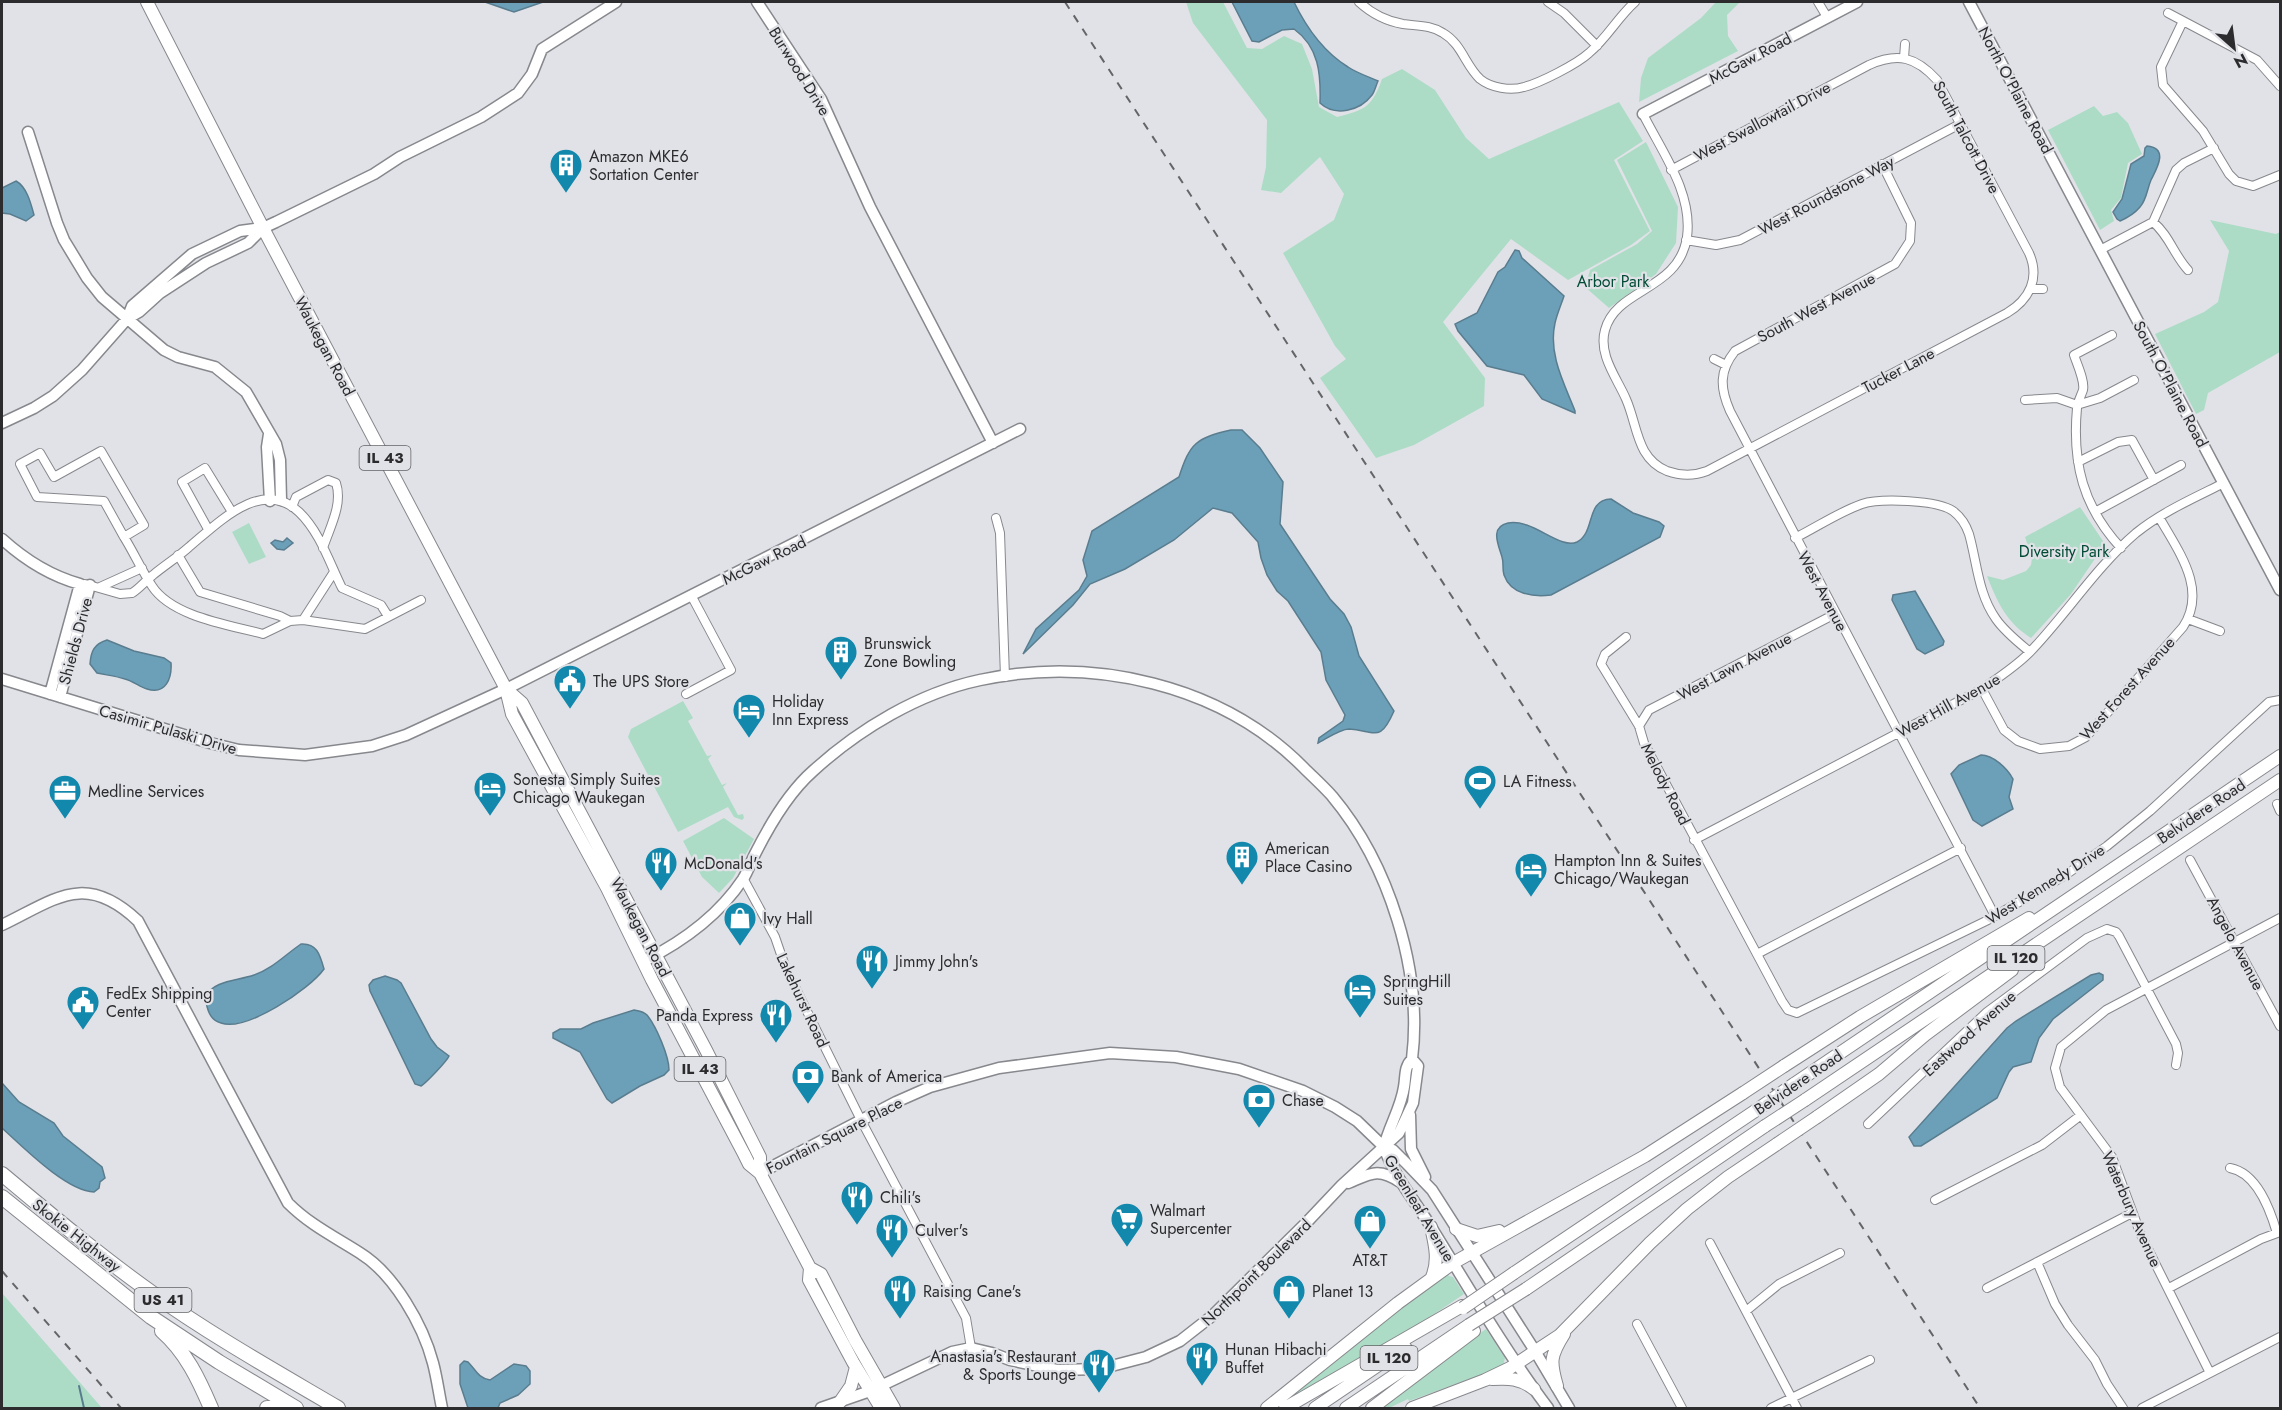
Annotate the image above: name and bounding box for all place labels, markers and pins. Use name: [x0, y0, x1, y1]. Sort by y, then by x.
place label: Amazon MKE6 Sortation Center: [589, 145, 699, 186]
building icon: Amazon MKE6 Sortation Center: [548, 147, 584, 194]
place label: Brunswick Zone Bowling: [864, 632, 956, 673]
building icon: Brunswick Zone Bowling: [823, 634, 859, 681]
public building icon: The UPS Store: [552, 663, 588, 710]
place label: The UPS Store: [593, 670, 689, 693]
place label: Holiday Inn Express: [772, 690, 849, 731]
hotel icon: Holiday Inn Express: [731, 692, 767, 739]
sports icon: LA Fitness: [1462, 763, 1498, 810]
place label: Sonesta Simply Suites Chicago Waukegan: [513, 768, 660, 809]
hotel icon: Sonesta Simply Suites Chicago Waukegan: [472, 770, 508, 817]
place label: LA Fitness: [1503, 770, 1572, 793]
office icon: Medline Services: [47, 773, 83, 820]
place label: Medline Services: [88, 780, 204, 803]
place label: American Place Casino: [1265, 837, 1352, 878]
building icon: American Place Casino: [1224, 839, 1260, 886]
restaurant icon: McDonald's: [643, 845, 679, 892]
place label: Hampton Inn & Suites Chicago/Waukegan: [1554, 849, 1702, 890]
hotel icon: Hampton Inn & Suites Chicago/Waukegan: [1513, 851, 1549, 898]
place label: McDonald's: [684, 852, 763, 875]
shop icon: Ivy Hall: [722, 900, 758, 947]
place label: Ivy Hall: [763, 907, 813, 930]
restaurant icon: Jimmy John's: [854, 943, 890, 990]
place label: Jimmy John's: [893, 950, 978, 973]
place label: SpringHill Suites: [1383, 970, 1451, 1011]
hotel icon: SpringHill Suites: [1342, 972, 1378, 1019]
place label: FedEx Shipping Center: [106, 982, 212, 1023]
public building icon: FedEx Shipping Center: [65, 984, 101, 1031]
restaurant icon: Panda Express: [758, 997, 794, 1044]
place label: Panda Express: [656, 1004, 753, 1027]
bank icon: Bank of America: [790, 1058, 826, 1105]
place label: Bank of America: [831, 1065, 942, 1088]
bank icon: Chase: [1241, 1082, 1277, 1129]
place label: Chase: [1282, 1089, 1324, 1112]
restaurant icon: Chili's: [839, 1179, 875, 1226]
place label: Chili's: [880, 1186, 921, 1209]
place label: Walmart Supercenter: [1150, 1199, 1232, 1240]
supermarket icon: Walmart Supercenter: [1109, 1201, 1145, 1248]
shop icon: AT&T: [1352, 1203, 1388, 1250]
restaurant icon: Culver's: [874, 1212, 910, 1259]
place label: Culver's: [915, 1219, 968, 1242]
place label: AT&T: [1352, 1249, 1388, 1272]
restaurant icon: Raising Cane's: [882, 1273, 918, 1320]
shop icon: Planet 13: [1271, 1273, 1307, 1320]
place label: Raising Cane's: [923, 1280, 1021, 1303]
place label: Planet 13: [1312, 1280, 1374, 1303]
place label: Hunan Hibachi Buffet: [1225, 1338, 1327, 1379]
restaurant icon: Hunan Hibachi Buffet: [1184, 1340, 1220, 1387]
place label: Anastasia's Restaurant & Sports Lounge: [930, 1345, 1076, 1386]
restaurant icon: Anastasia's Restaurant & Sports Lounge: [1081, 1347, 1117, 1394]

